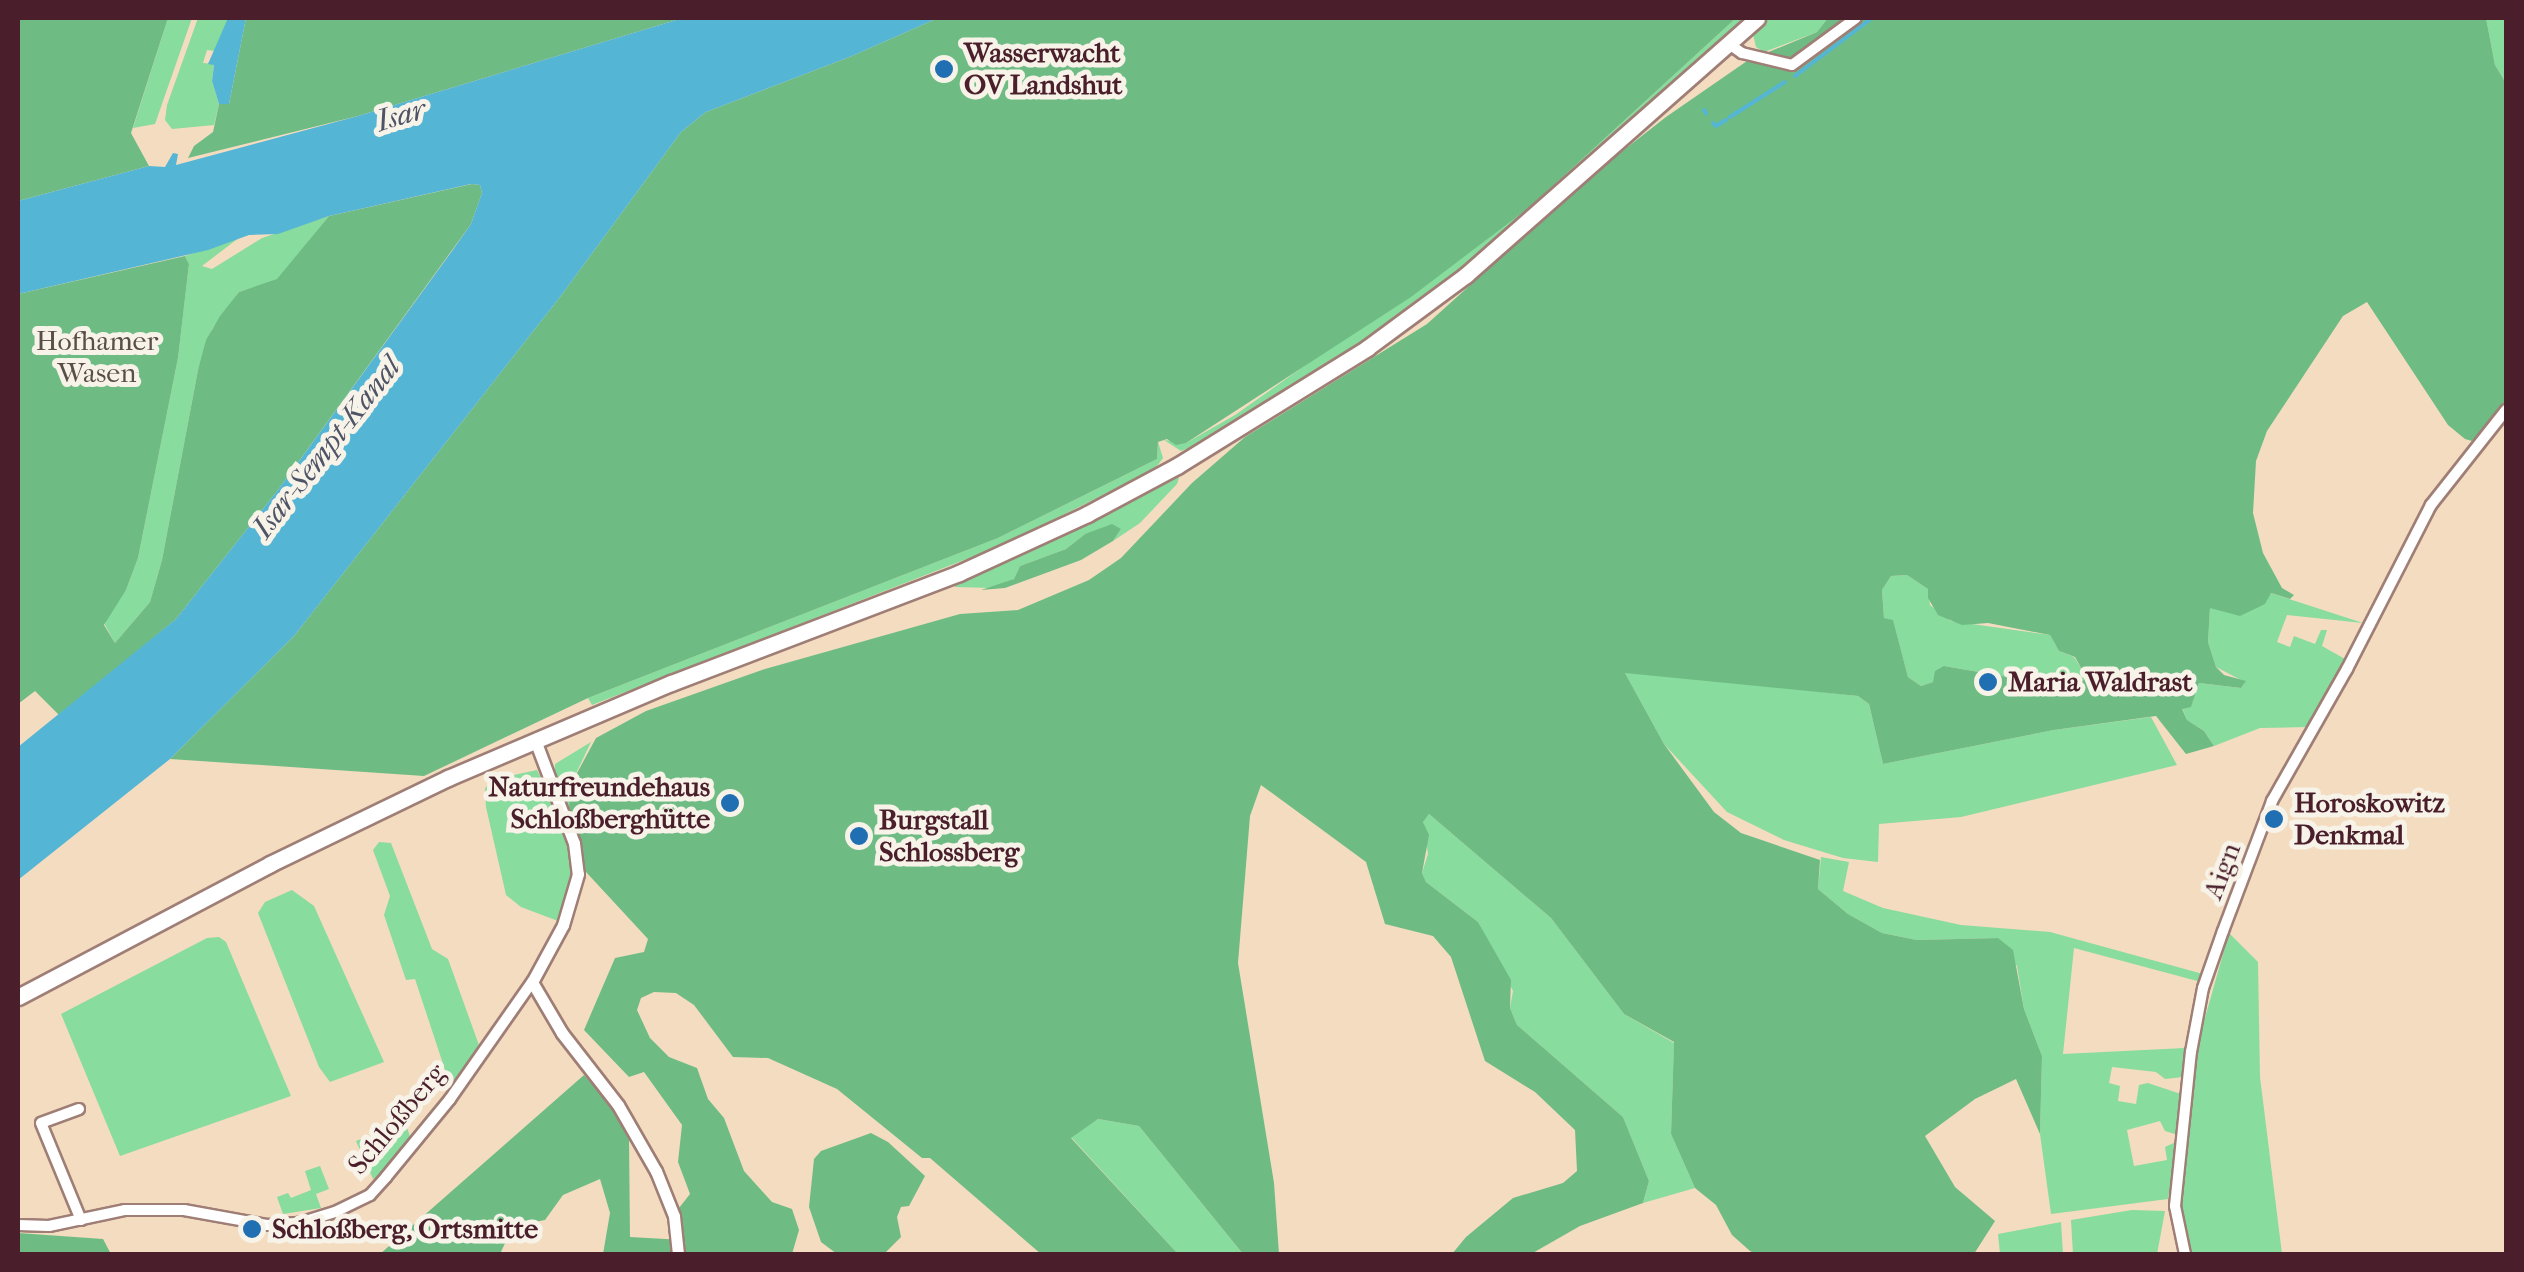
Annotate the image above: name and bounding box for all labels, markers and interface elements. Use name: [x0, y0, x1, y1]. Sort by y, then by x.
place label: Wasserwacht OV Landshut: [964, 36, 1122, 102]
marker: Wasserwacht OV Landshut: [933, 58, 955, 80]
water label: Isar: [372, 92, 430, 140]
park label: Hofhamer Wasen: [36, 324, 158, 390]
water label: Isar-Sempt-Kanal: [245, 350, 409, 546]
place label: Maria Waldrast: [2008, 665, 2192, 699]
marker: Maria Waldrast: [1977, 671, 1999, 693]
place label: Naturfreundehaus Schloßberghütte: [488, 770, 710, 836]
place label: Horoskowitz Denkmal: [2294, 786, 2445, 852]
marker: Naturfreundehaus Schloßberghütte: [719, 792, 741, 814]
place label: Burgstall Schlossberg: [879, 803, 1019, 869]
marker: Horoskowitz Denkmal: [2263, 808, 2285, 830]
marker: Burgstall Schlossberg: [848, 825, 870, 847]
street label: Aign: [2196, 838, 2248, 904]
street label: Schloßberg: [341, 1057, 453, 1181]
place label: Schloßberg, Ortsmitte: [272, 1212, 538, 1246]
marker: Schloßberg, Ortsmitte: [241, 1218, 263, 1240]

